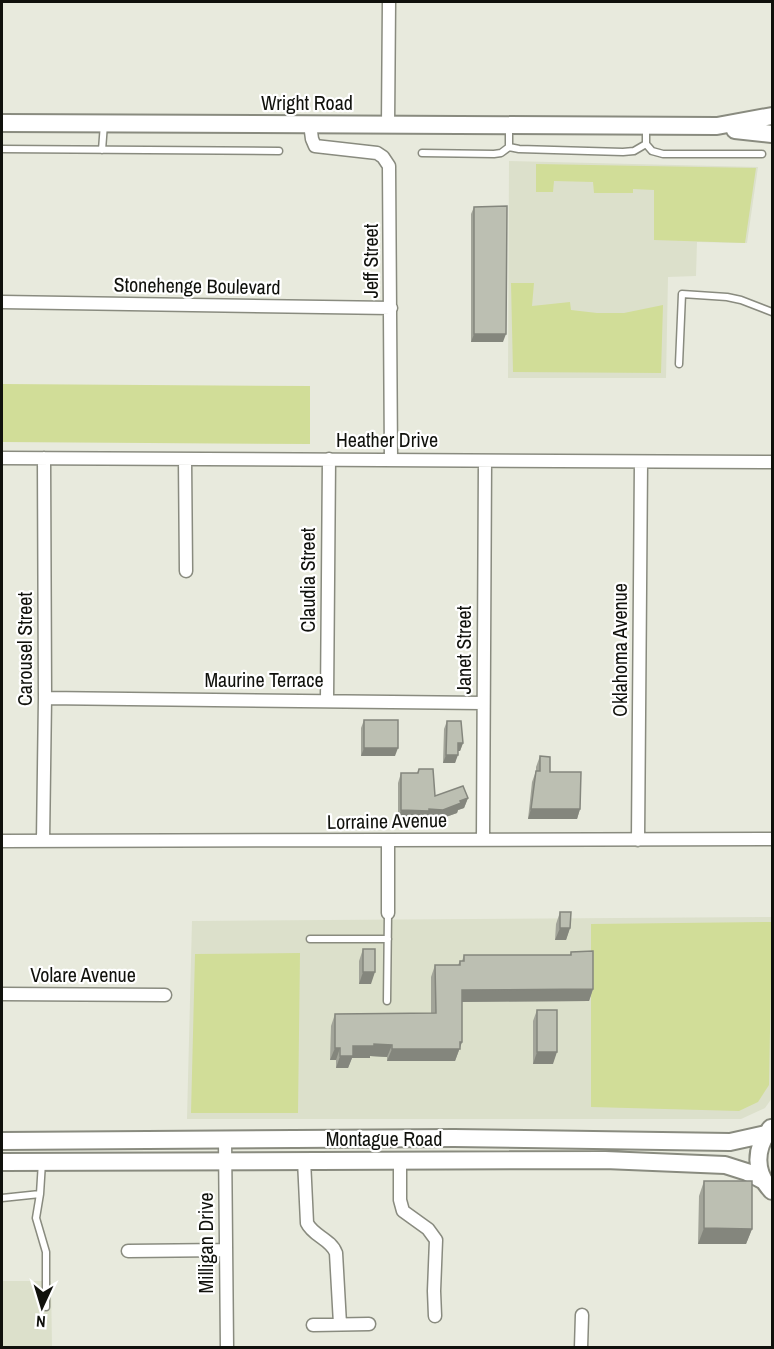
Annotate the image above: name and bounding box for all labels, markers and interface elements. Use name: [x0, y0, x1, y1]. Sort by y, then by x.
street label: Wright Road: [261, 89, 353, 116]
street label: Jeff Street: [357, 223, 384, 298]
street label: Stonehenge Boulevard: [113, 271, 281, 300]
street label: Heather Drive: [336, 426, 438, 453]
street label: Claudia Street: [294, 527, 321, 632]
street label: Oklahoma Avenue: [606, 583, 633, 717]
street label: Carousel Street: [11, 592, 38, 706]
street label: Janet Street: [450, 605, 477, 694]
street label: Maurine Terrace: [204, 666, 324, 693]
street label: Lorraine Avenue: [327, 806, 447, 835]
street label: Volare Avenue: [30, 961, 136, 988]
street label: Montague Road: [326, 1125, 442, 1152]
street label: Milligan Drive: [192, 1192, 219, 1294]
north arrow: [12, 1277, 72, 1337]
text: N: [35, 1311, 46, 1333]

